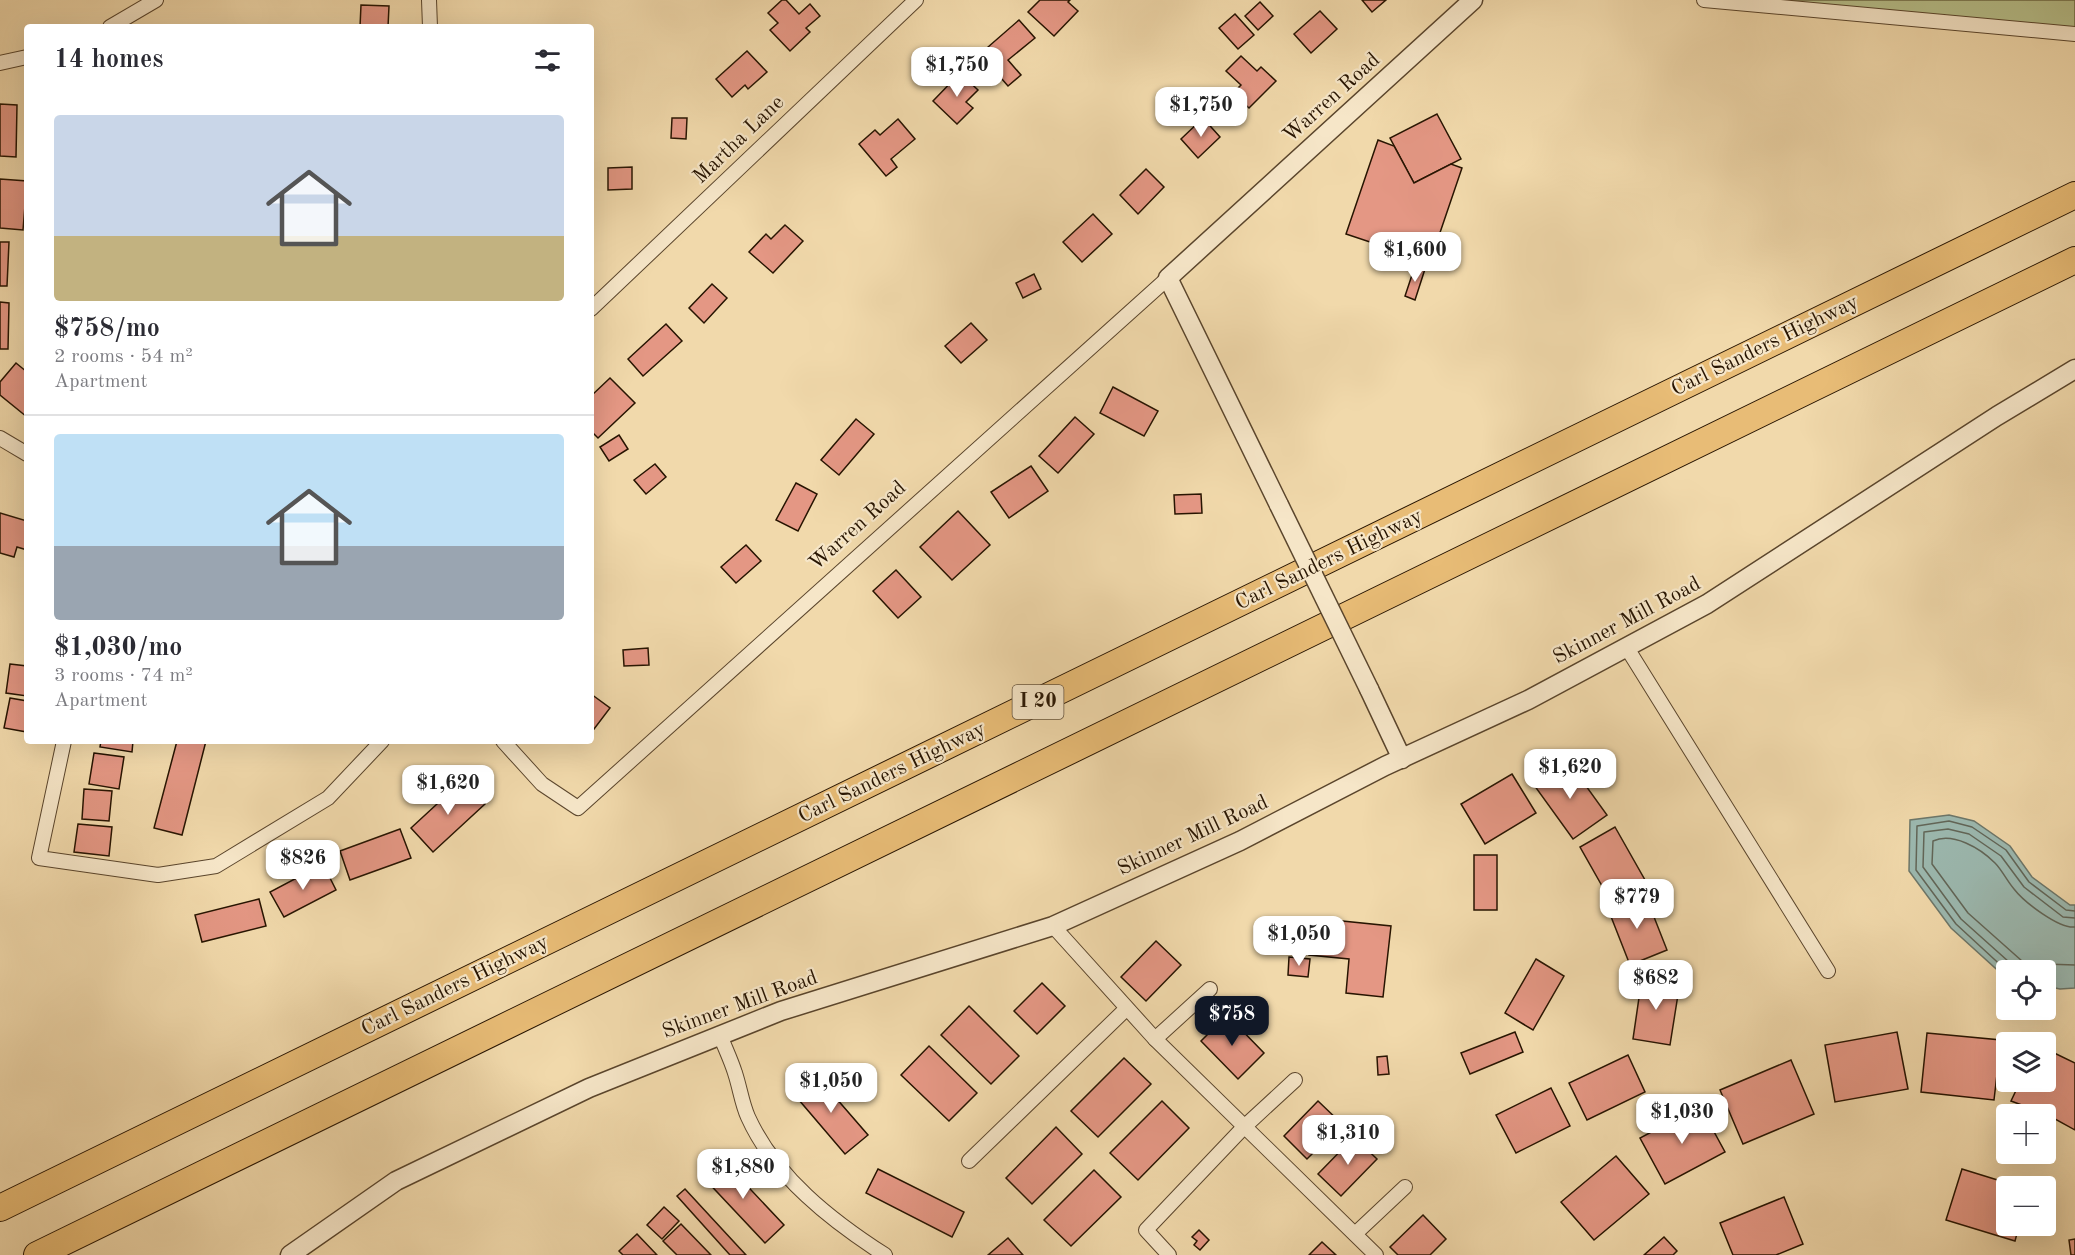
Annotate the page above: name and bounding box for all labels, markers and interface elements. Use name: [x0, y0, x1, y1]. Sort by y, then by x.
icon: filters: [531, 44, 564, 77]
text: 14 homes: [54, 47, 163, 73]
pin: $1,750: [908, 47, 1006, 98]
street label: Warren Road: [1280, 49, 1384, 147]
text: $1,750: [925, 56, 989, 76]
pin: $1,750: [1152, 87, 1250, 138]
street label: Martha Lane: [690, 92, 788, 188]
text: $1,750: [1169, 96, 1233, 116]
icon: home: [255, 154, 363, 262]
pin: $1,600: [1366, 232, 1464, 283]
text: $1,600: [1383, 241, 1447, 261]
street label: Carl Sanders Highway: [1668, 292, 1862, 400]
text: $758/mo: [54, 316, 160, 342]
text: 2 rooms · 54 m²: [54, 347, 193, 367]
text: Apartment: [54, 372, 148, 392]
icon: home: [255, 473, 363, 581]
street label: Warren Road: [806, 477, 910, 575]
street label: Carl Sanders Highway: [1232, 506, 1426, 614]
street label: Skinner Mill Road: [1550, 573, 1704, 669]
text: $1,030/mo: [54, 635, 182, 661]
text: 3 rooms · 74 m²: [54, 666, 193, 686]
road number: I 20: [1012, 685, 1064, 719]
text: Apartment: [54, 691, 148, 711]
street label: Carl Sanders Highway: [795, 719, 989, 827]
pin: $1,620: [1521, 749, 1619, 800]
text: $1,620: [1538, 758, 1602, 778]
pin: $1,620: [399, 765, 497, 816]
text: $1,620: [416, 774, 480, 794]
street label: Skinner Mill Road: [1114, 792, 1272, 880]
pin: $826: [267, 840, 339, 891]
text: $826: [280, 849, 326, 869]
pin: $779: [1601, 879, 1673, 930]
text: $779: [1614, 888, 1660, 908]
pin: $1,050: [1250, 916, 1348, 967]
text: $1,050: [1267, 925, 1331, 945]
street label: Carl Sanders Highway: [358, 932, 552, 1040]
pin: $682: [1620, 960, 1692, 1011]
map controls: [1996, 960, 2056, 1236]
button: locate: [1996, 960, 2056, 1020]
street label: Skinner Mill Road: [659, 967, 821, 1043]
text: $682: [1633, 969, 1679, 989]
pin: $758: [1196, 996, 1268, 1047]
text: $758: [1209, 1005, 1255, 1025]
button: layers: [1996, 1032, 2056, 1092]
pin: $1,050: [782, 1063, 880, 1114]
text: $1,050: [799, 1072, 863, 1092]
pin: $1,030: [1633, 1094, 1731, 1145]
text: $1,030: [1650, 1103, 1714, 1123]
button: +: [1996, 1104, 2056, 1164]
pin: $1,310: [1299, 1115, 1397, 1166]
text: $1,310: [1316, 1124, 1380, 1144]
pin: $1,880: [694, 1149, 792, 1200]
text: $1,880: [711, 1158, 775, 1178]
button: −: [1996, 1176, 2056, 1236]

